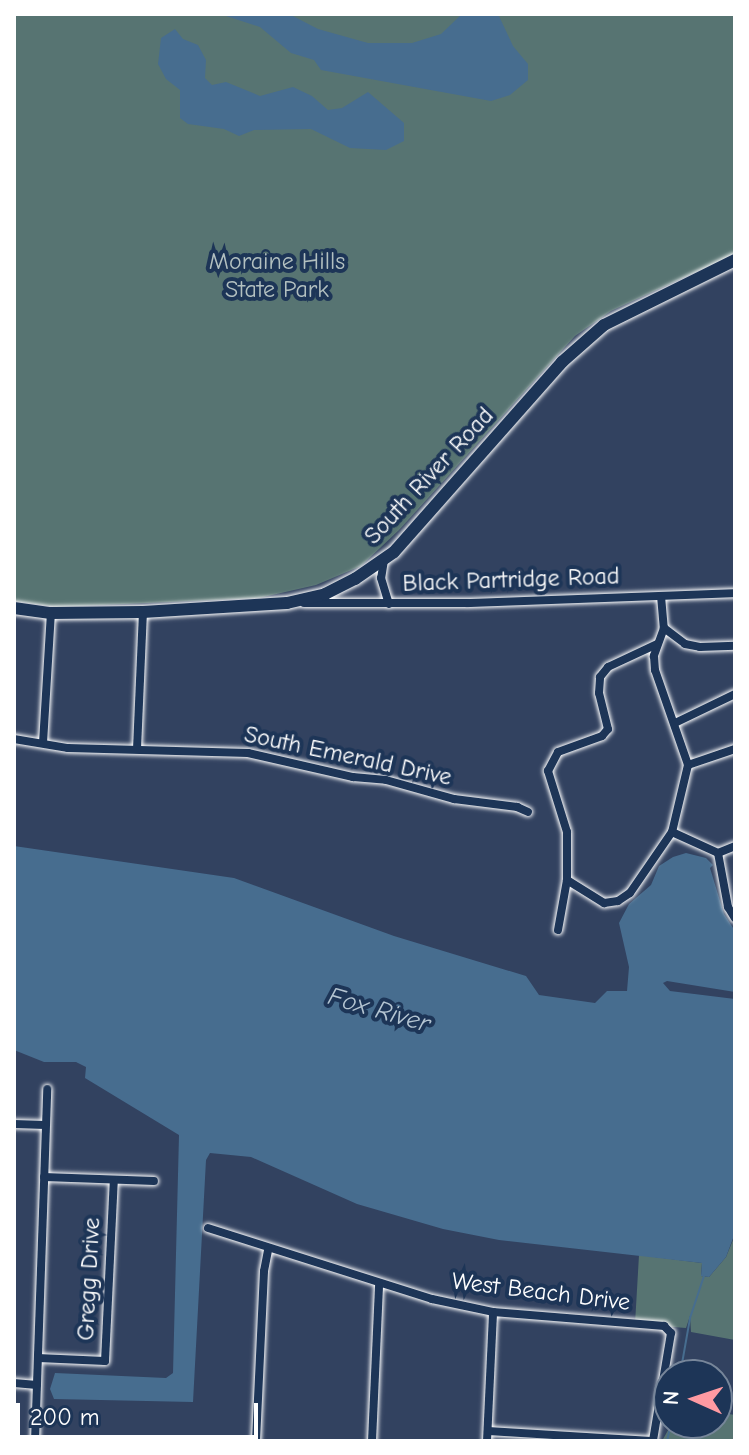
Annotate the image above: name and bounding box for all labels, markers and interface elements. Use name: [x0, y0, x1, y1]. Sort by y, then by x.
park label: Moraine Hills State Park: [209, 248, 345, 304]
street label: South River Road: [358, 402, 500, 550]
street label: Black Partridge Road: [402, 562, 620, 598]
street label: South Emerald Drive: [242, 720, 454, 792]
water label: Fox River: [324, 982, 434, 1040]
street label: Gregg Drive: [71, 1217, 107, 1341]
street label: West Beach Drive: [450, 1267, 632, 1317]
north arrow: [653, 1359, 733, 1439]
scale bar: [20, 1387, 262, 1437]
text: N: [658, 1390, 684, 1406]
text: 200 m: [30, 1403, 100, 1431]

